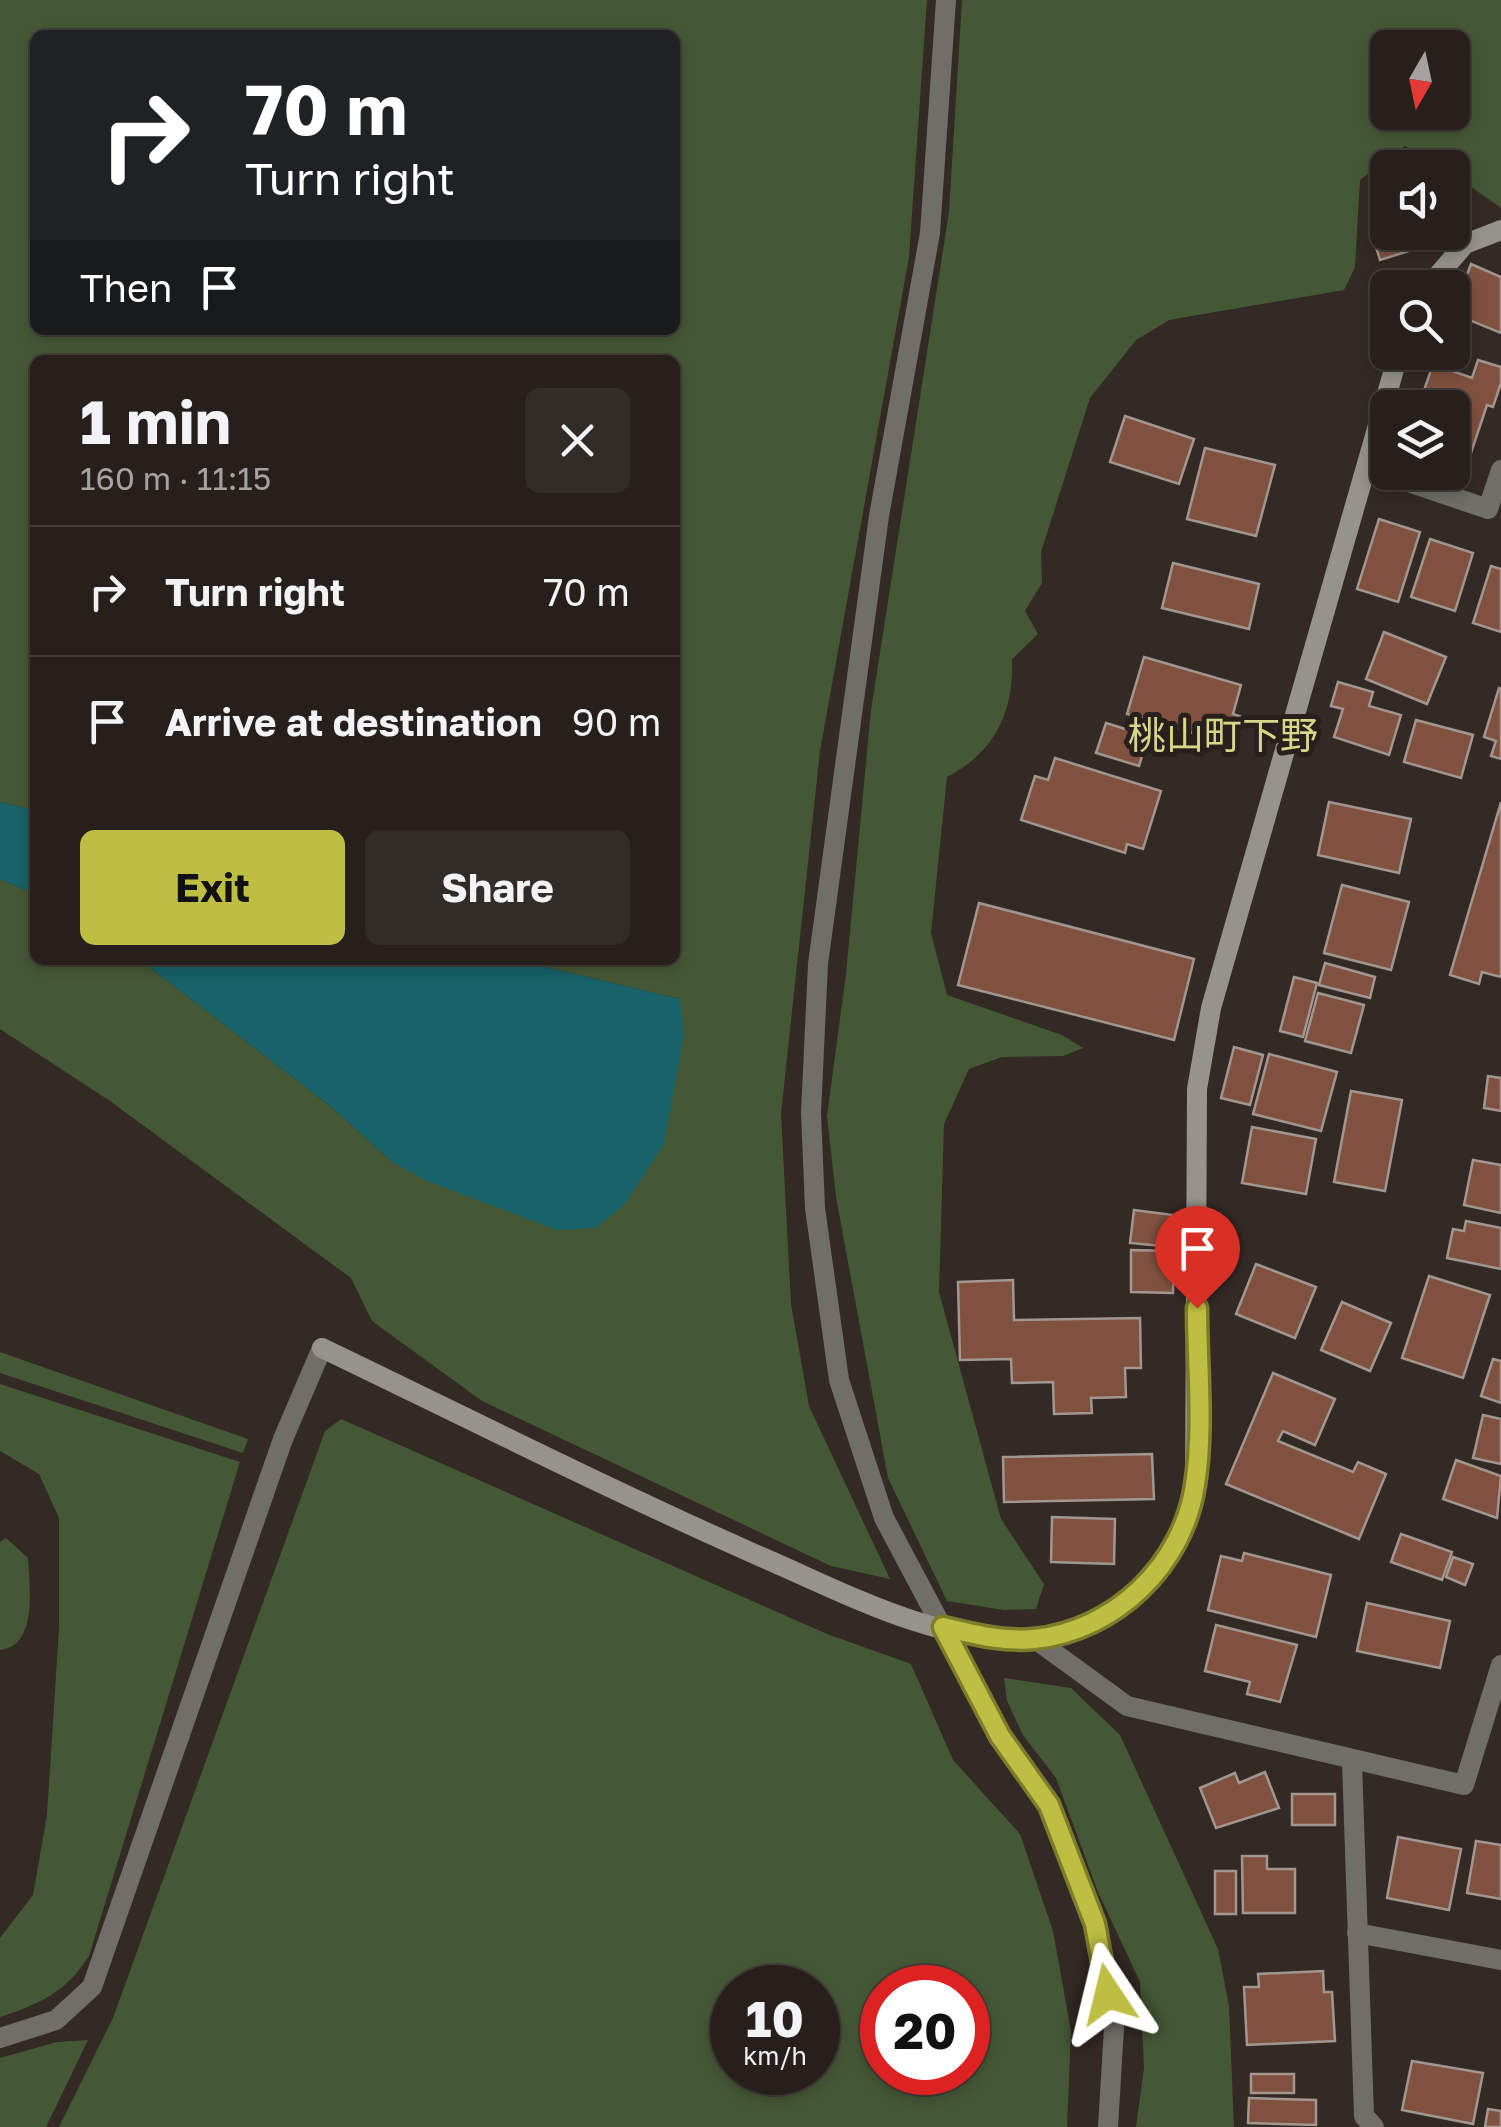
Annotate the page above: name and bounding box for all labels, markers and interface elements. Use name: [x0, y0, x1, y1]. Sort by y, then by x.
north arrow: [1370, 30, 1470, 130]
map controls: [1370, 30, 1470, 490]
text: 70 m: [245, 66, 407, 150]
icon: right: [80, 70, 210, 200]
button: sound: [1370, 150, 1470, 250]
text: Turn right: [245, 151, 455, 205]
icon: arrive: [192, 260, 247, 315]
text: Then: [80, 265, 172, 310]
button: search: [1370, 270, 1470, 370]
text: 1 min: [80, 385, 231, 457]
button: close: [525, 388, 630, 493]
button: layers: [1370, 390, 1470, 490]
text: 160 m · 11:15: [80, 459, 271, 497]
icon: right: [80, 564, 135, 619]
text: Turn right: [165, 569, 345, 614]
text: 70 m: [543, 569, 630, 614]
icon: arrive: [80, 694, 135, 749]
text: Arrive at destination: [165, 699, 542, 744]
text: 90 m: [572, 699, 661, 744]
district label: 桃山町下野: [1128, 712, 1318, 757]
button: Exit: [80, 830, 345, 945]
button: Share: [365, 830, 630, 945]
pin: [1155, 1206, 1240, 1309]
icon: arrive: [1170, 1221, 1225, 1276]
position arrow: [1056, 1942, 1160, 2046]
speed limit sign: 20: [860, 1965, 990, 2095]
text: 10: [746, 1988, 804, 2048]
text: km/h: [743, 2040, 807, 2071]

